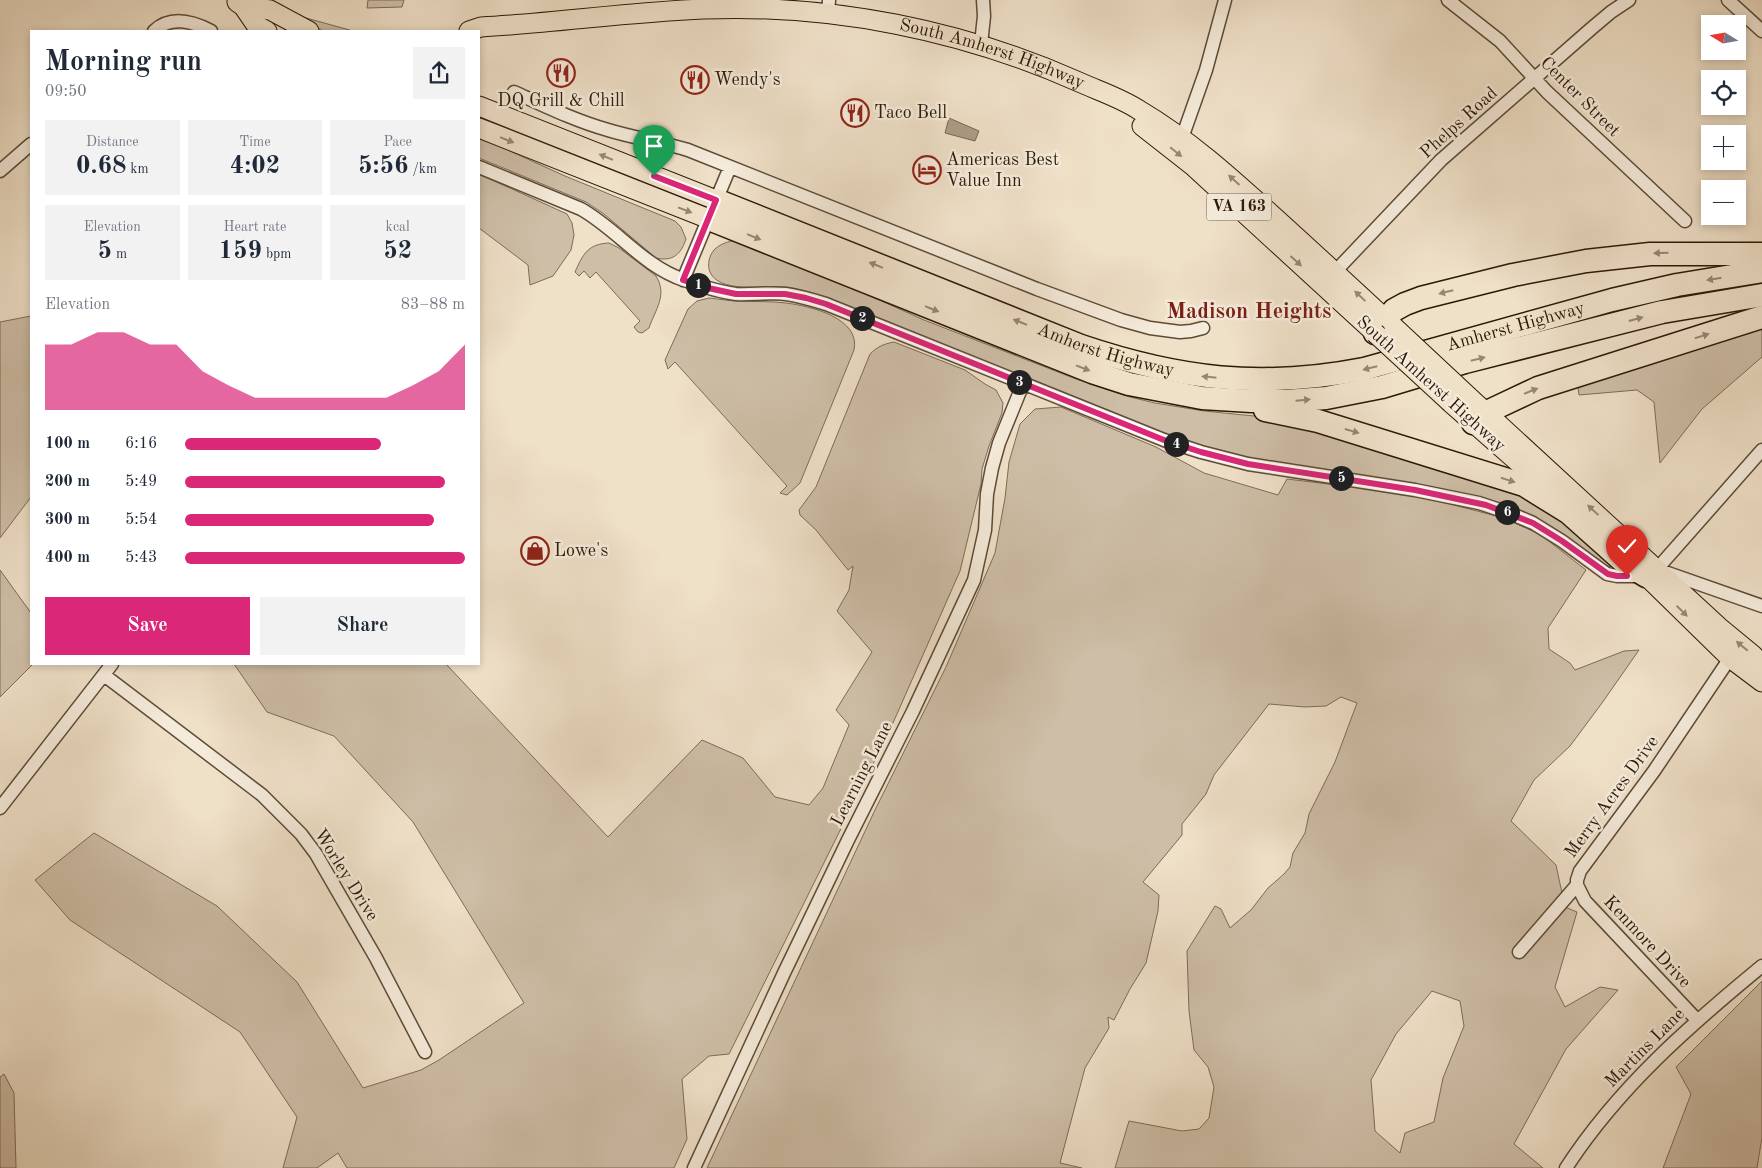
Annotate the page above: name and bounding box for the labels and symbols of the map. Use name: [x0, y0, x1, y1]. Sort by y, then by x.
north arrow: [1701, 15, 1746, 60]
street label: South Amherst Highway: [898, 16, 1088, 93]
street label: Center Street: [1537, 54, 1623, 140]
restaurant icon: DQ Grill & Chill: [546, 58, 576, 88]
restaurant icon: Wendy's: [680, 65, 710, 95]
place label: Wendy's: [714, 71, 781, 89]
street label: Phelps Road: [1417, 84, 1501, 162]
place label: DQ Grill & Chill: [497, 92, 625, 110]
restaurant icon: Taco Bell: [840, 98, 870, 128]
place label: Taco Bell: [874, 104, 947, 122]
pin: [633, 125, 675, 176]
one-way arrow: [500, 136, 514, 144]
one-way arrow: [1169, 146, 1182, 157]
place label: Americas Best Value Inn: [946, 151, 1059, 190]
one-way arrow: [598, 153, 613, 161]
hotel icon: Americas Best Value Inn: [912, 155, 942, 185]
one-way arrow: [1227, 175, 1240, 186]
road number: VA 163: [1206, 193, 1272, 220]
one-way arrow: [678, 206, 693, 214]
one-way arrow: [747, 233, 762, 241]
one-way arrow: [1653, 250, 1669, 258]
one-way arrow: [1290, 255, 1302, 267]
one-way arrow: [869, 261, 884, 268]
pin: 1: [686, 272, 710, 298]
one-way arrow: [1706, 276, 1722, 284]
one-way arrow: [1439, 288, 1454, 296]
one-way arrow: [1354, 290, 1366, 302]
street label: Amherst Highway: [1444, 299, 1587, 355]
district label: Madison Heights: [1166, 301, 1332, 323]
one-way arrow: [925, 305, 939, 313]
pin: 2: [850, 306, 874, 330]
street label: South Amherst Highway: [1353, 313, 1509, 456]
one-way arrow: [1628, 315, 1643, 323]
one-way arrow: [1012, 318, 1027, 326]
street label: Amherst Highway: [1034, 320, 1176, 380]
one-way arrow: [1695, 332, 1710, 340]
one-way arrow: [1471, 355, 1486, 363]
one-way arrow: [1076, 364, 1091, 372]
one-way arrow: [1363, 364, 1378, 372]
pin: 3: [1006, 370, 1032, 394]
one-way arrow: [1201, 373, 1217, 381]
one-way arrow: [1524, 387, 1538, 395]
one-way arrow: [1296, 396, 1312, 404]
one-way arrow: [1345, 428, 1360, 436]
pin: 4: [1164, 432, 1188, 456]
pin: 5: [1328, 466, 1354, 490]
one-way arrow: [1500, 476, 1515, 484]
pin: 6: [1494, 500, 1520, 524]
one-way arrow: [1588, 504, 1600, 516]
pin: [1606, 525, 1648, 576]
shop icon: Lowe's: [520, 536, 550, 566]
place label: Lowe's: [554, 542, 608, 560]
one-way arrow: [1675, 605, 1687, 617]
one-way arrow: [1735, 640, 1748, 651]
street label: Learning Lane: [828, 719, 896, 829]
street label: Merry Acres Drive: [1562, 733, 1662, 861]
street label: Worley Drive: [311, 826, 381, 924]
street label: Kenmore Drive: [1600, 892, 1694, 992]
street label: Martins Lane: [1602, 1005, 1688, 1091]

